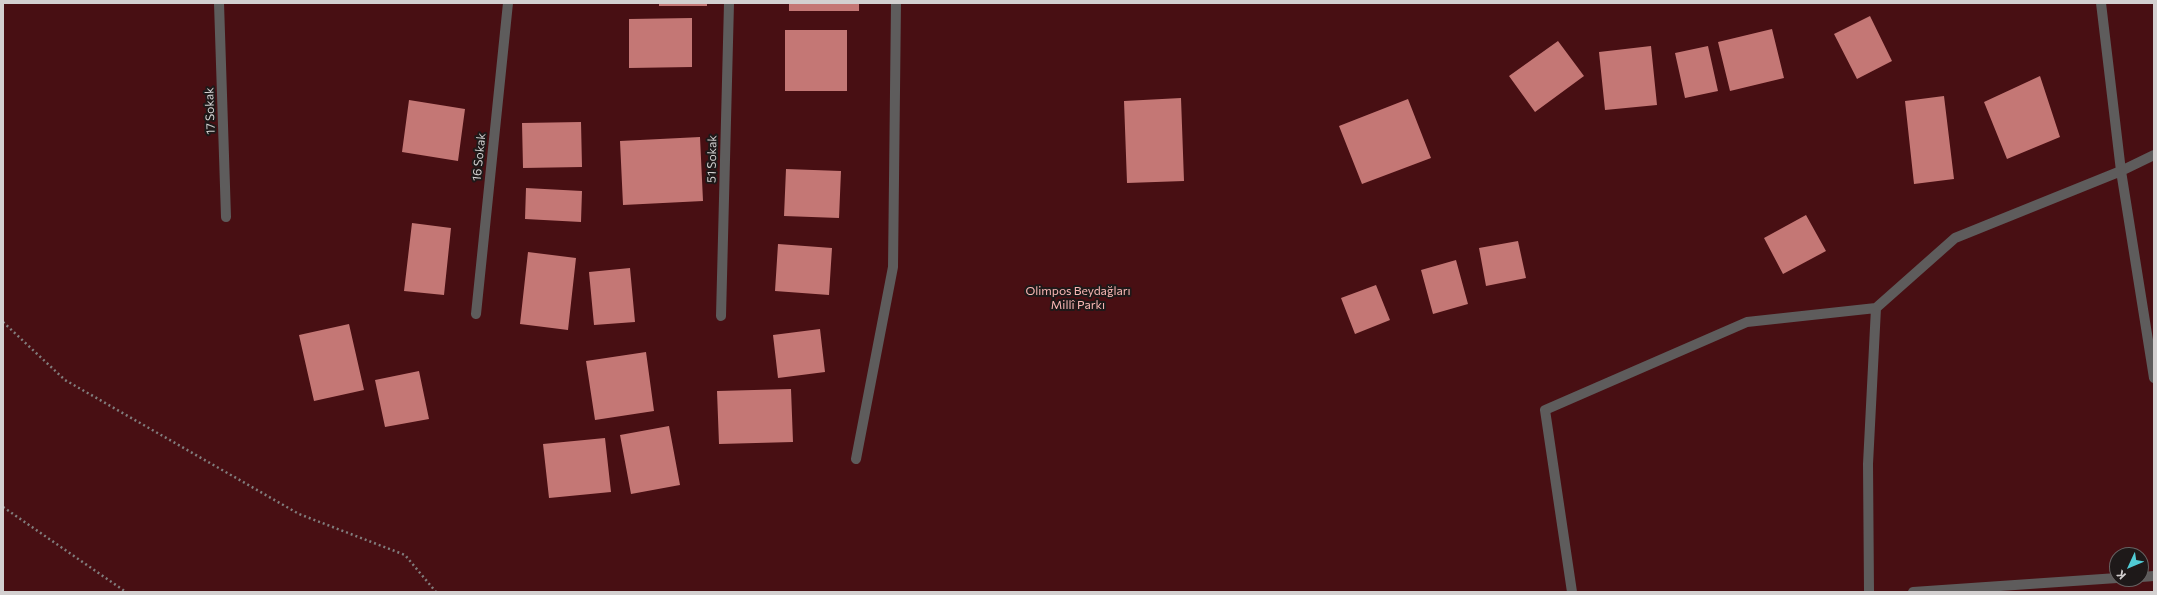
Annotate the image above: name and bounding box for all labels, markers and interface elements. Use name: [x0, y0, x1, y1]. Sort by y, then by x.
street label: 17 Sokak: [202, 87, 218, 135]
street label: 16 Sokak: [469, 132, 489, 182]
street label: 51 Sokak: [704, 135, 720, 183]
park label: Olimpos Beydağları Millî Parkı: [1025, 284, 1131, 312]
north arrow: [2109, 547, 2149, 587]
text: K: [2113, 568, 2128, 582]

